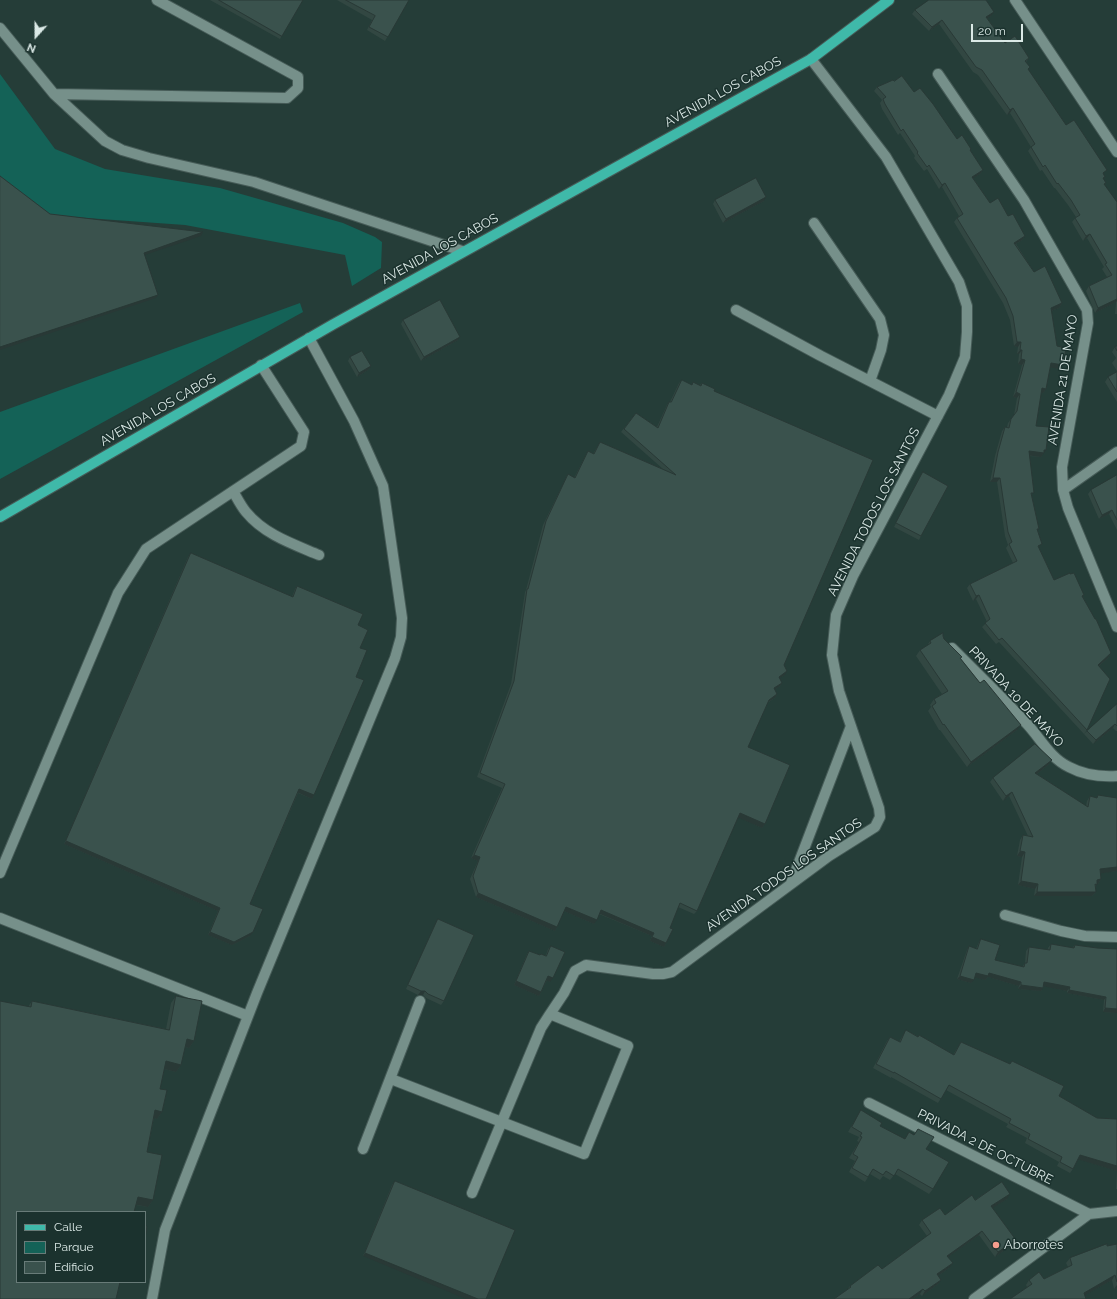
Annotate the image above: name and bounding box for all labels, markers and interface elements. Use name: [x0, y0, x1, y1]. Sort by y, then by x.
north arrow: [16, 16, 56, 56]
scale bar: [973, 16, 1025, 42]
text: 20 m: [978, 24, 1006, 38]
text: N: [25, 40, 38, 55]
street label: AVENIDA LOS CABOS: [662, 53, 784, 131]
street label: AVENIDA LOS CABOS: [379, 210, 501, 288]
street label: AVENIDA 21 DE MAYO: [1045, 314, 1081, 446]
street label: AVENIDA LOS CABOS: [97, 370, 219, 450]
street label: AVENIDA TODOS LOS SANTOS: [825, 425, 923, 599]
street label: PRIVADA 10 DE MAYO: [965, 643, 1067, 751]
street label: AVENIDA TODOS LOS SANTOS: [703, 815, 865, 935]
street label: PRIVADA 2 DE OCTUBRE: [915, 1106, 1055, 1188]
legend: [16, 1211, 146, 1283]
text: Calle: [54, 1220, 82, 1234]
place label: Aborrotes: [1004, 1237, 1063, 1253]
text: Parque: [54, 1240, 94, 1254]
marker: Aborrotes: [991, 1240, 1001, 1250]
text: Edificio: [54, 1260, 94, 1274]

